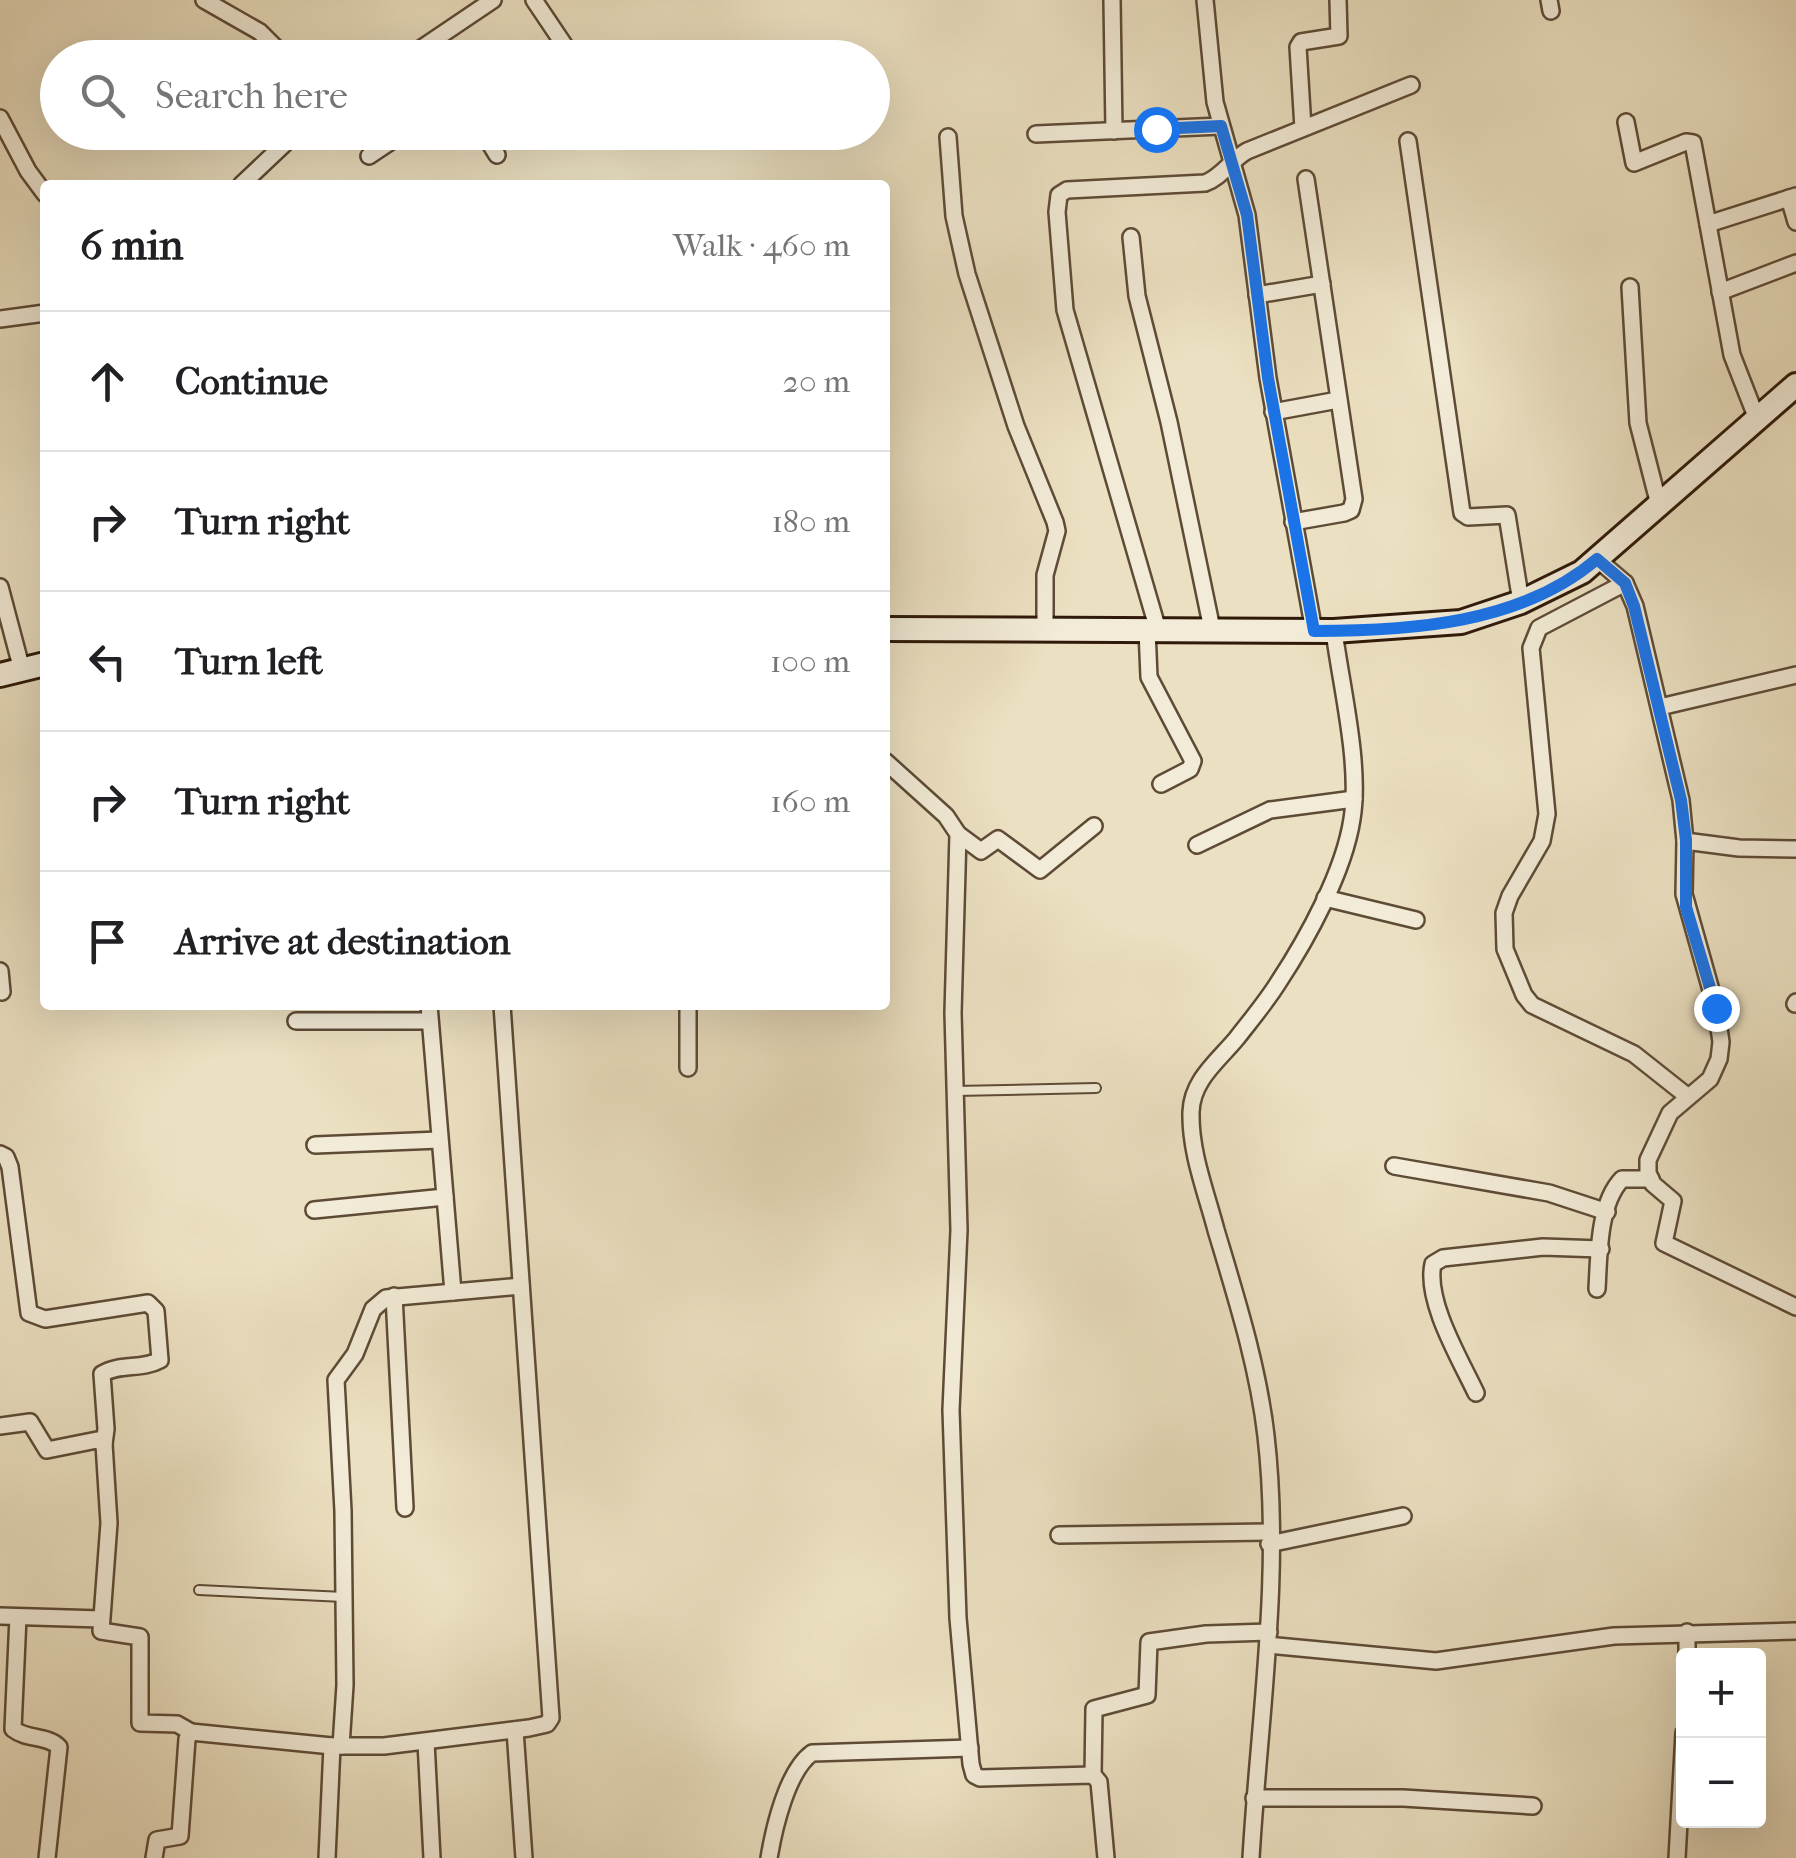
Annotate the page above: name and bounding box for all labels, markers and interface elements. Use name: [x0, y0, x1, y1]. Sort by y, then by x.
search box: [40, 40, 890, 150]
icon: search: [75, 68, 130, 123]
text: Search here: [155, 73, 348, 118]
route start: [1134, 107, 1180, 153]
text: 6 min: [80, 221, 183, 270]
text: Walk · 460 m: [673, 227, 850, 264]
icon: ahead: [80, 354, 135, 409]
text: Continue: [175, 359, 328, 404]
text: 20 m: [782, 363, 850, 400]
icon: right: [80, 494, 135, 549]
text: Turn right: [175, 499, 350, 544]
text: 180 m: [771, 503, 850, 540]
icon: left: [80, 634, 135, 689]
text: Turn left: [175, 639, 323, 684]
text: 100 m: [770, 643, 850, 680]
icon: right: [80, 774, 135, 829]
text: Turn right: [175, 779, 350, 824]
text: 160 m: [770, 783, 850, 820]
icon: arrive: [80, 914, 135, 969]
text: Arrive at destination: [175, 919, 511, 964]
route end: [1694, 986, 1740, 1032]
map controls: [1676, 1648, 1766, 1828]
button: +: [1676, 1648, 1766, 1738]
button: −: [1676, 1738, 1766, 1828]

